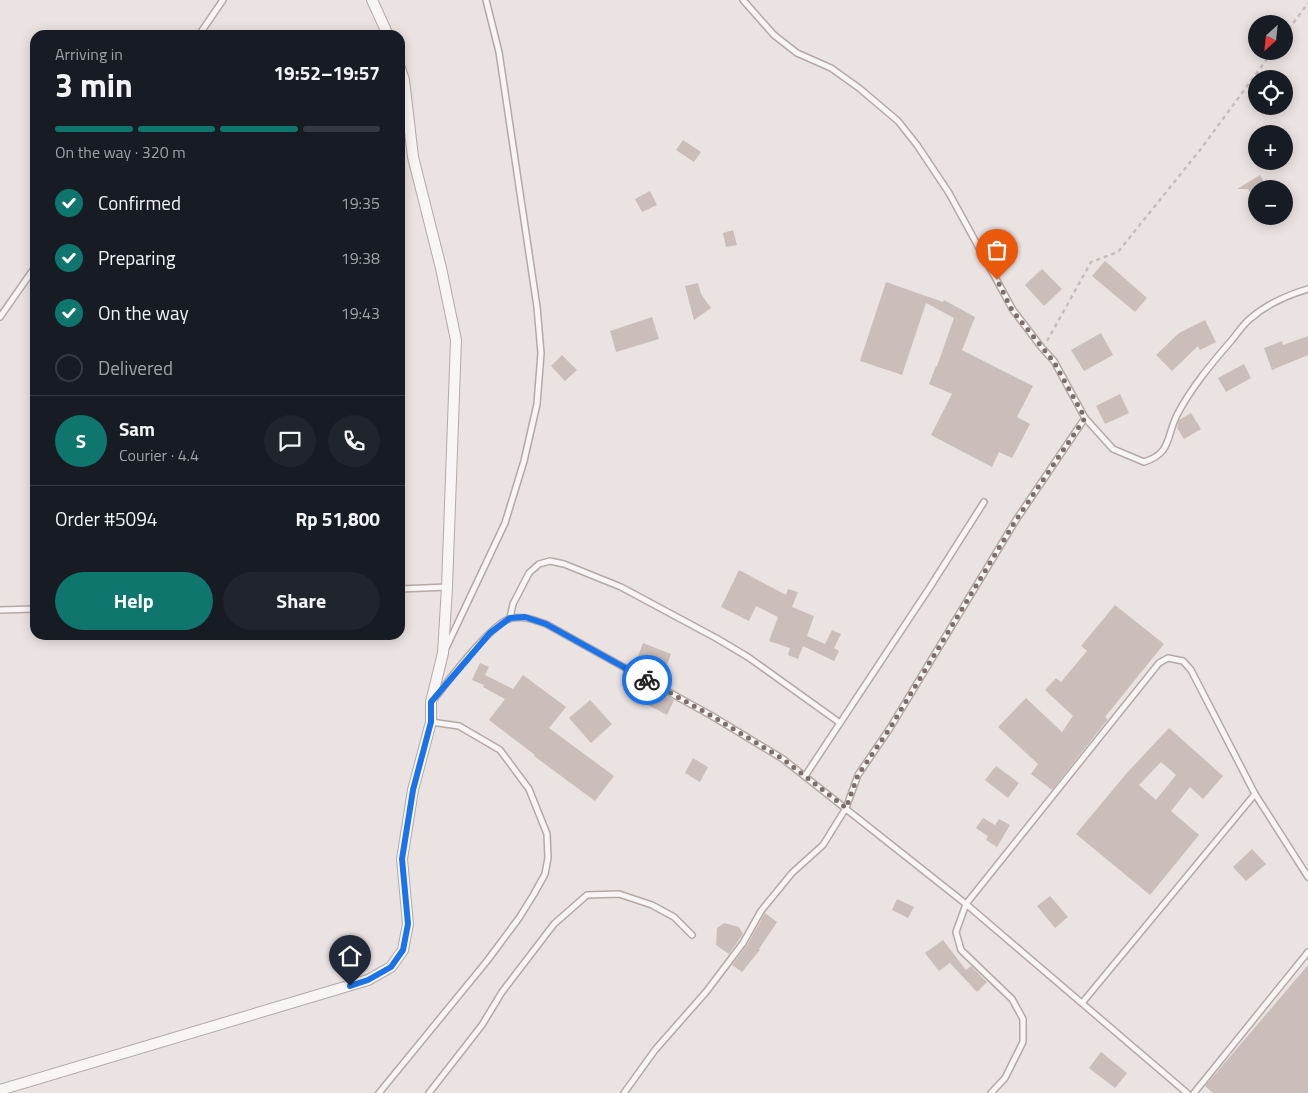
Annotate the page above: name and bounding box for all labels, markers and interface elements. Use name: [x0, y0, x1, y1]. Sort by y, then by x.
north arrow: [1248, 15, 1292, 60]
map controls: [1248, 15, 1293, 225]
text: Arriving in: [55, 42, 123, 66]
text: 19:52–19:57: [273, 58, 380, 87]
text: 3 min: [55, 61, 133, 109]
button: locate: [1248, 70, 1293, 115]
button: +: [1248, 125, 1293, 170]
text: On the way · 320 m: [55, 140, 186, 164]
button: −: [1248, 180, 1293, 225]
text: Confirmed: [98, 188, 181, 217]
icon: check: [55, 189, 83, 217]
text: 19:35: [341, 191, 380, 215]
pin: [976, 229, 1018, 280]
icon: bag: [983, 236, 1011, 264]
text: Preparing: [98, 243, 175, 272]
icon: check: [55, 244, 83, 272]
text: 19:38: [341, 246, 380, 270]
text: On the way: [98, 298, 189, 327]
icon: check: [55, 299, 83, 327]
text: 19:43: [341, 301, 380, 325]
text: Delivered: [98, 353, 173, 382]
text: Sam: [119, 414, 155, 443]
button: chat: [264, 415, 316, 467]
button: phone: [328, 415, 380, 467]
text: S: [76, 426, 86, 455]
text: Courier · 4.4: [119, 443, 199, 467]
text: Order #5094: [55, 504, 157, 533]
text: Rp 51,800: [296, 504, 380, 533]
button: Help: [55, 572, 213, 630]
button: Share: [223, 572, 380, 630]
courier: [622, 655, 672, 705]
icon: bike: [633, 666, 661, 694]
pin: [329, 935, 371, 986]
icon: home: [336, 942, 364, 970]

